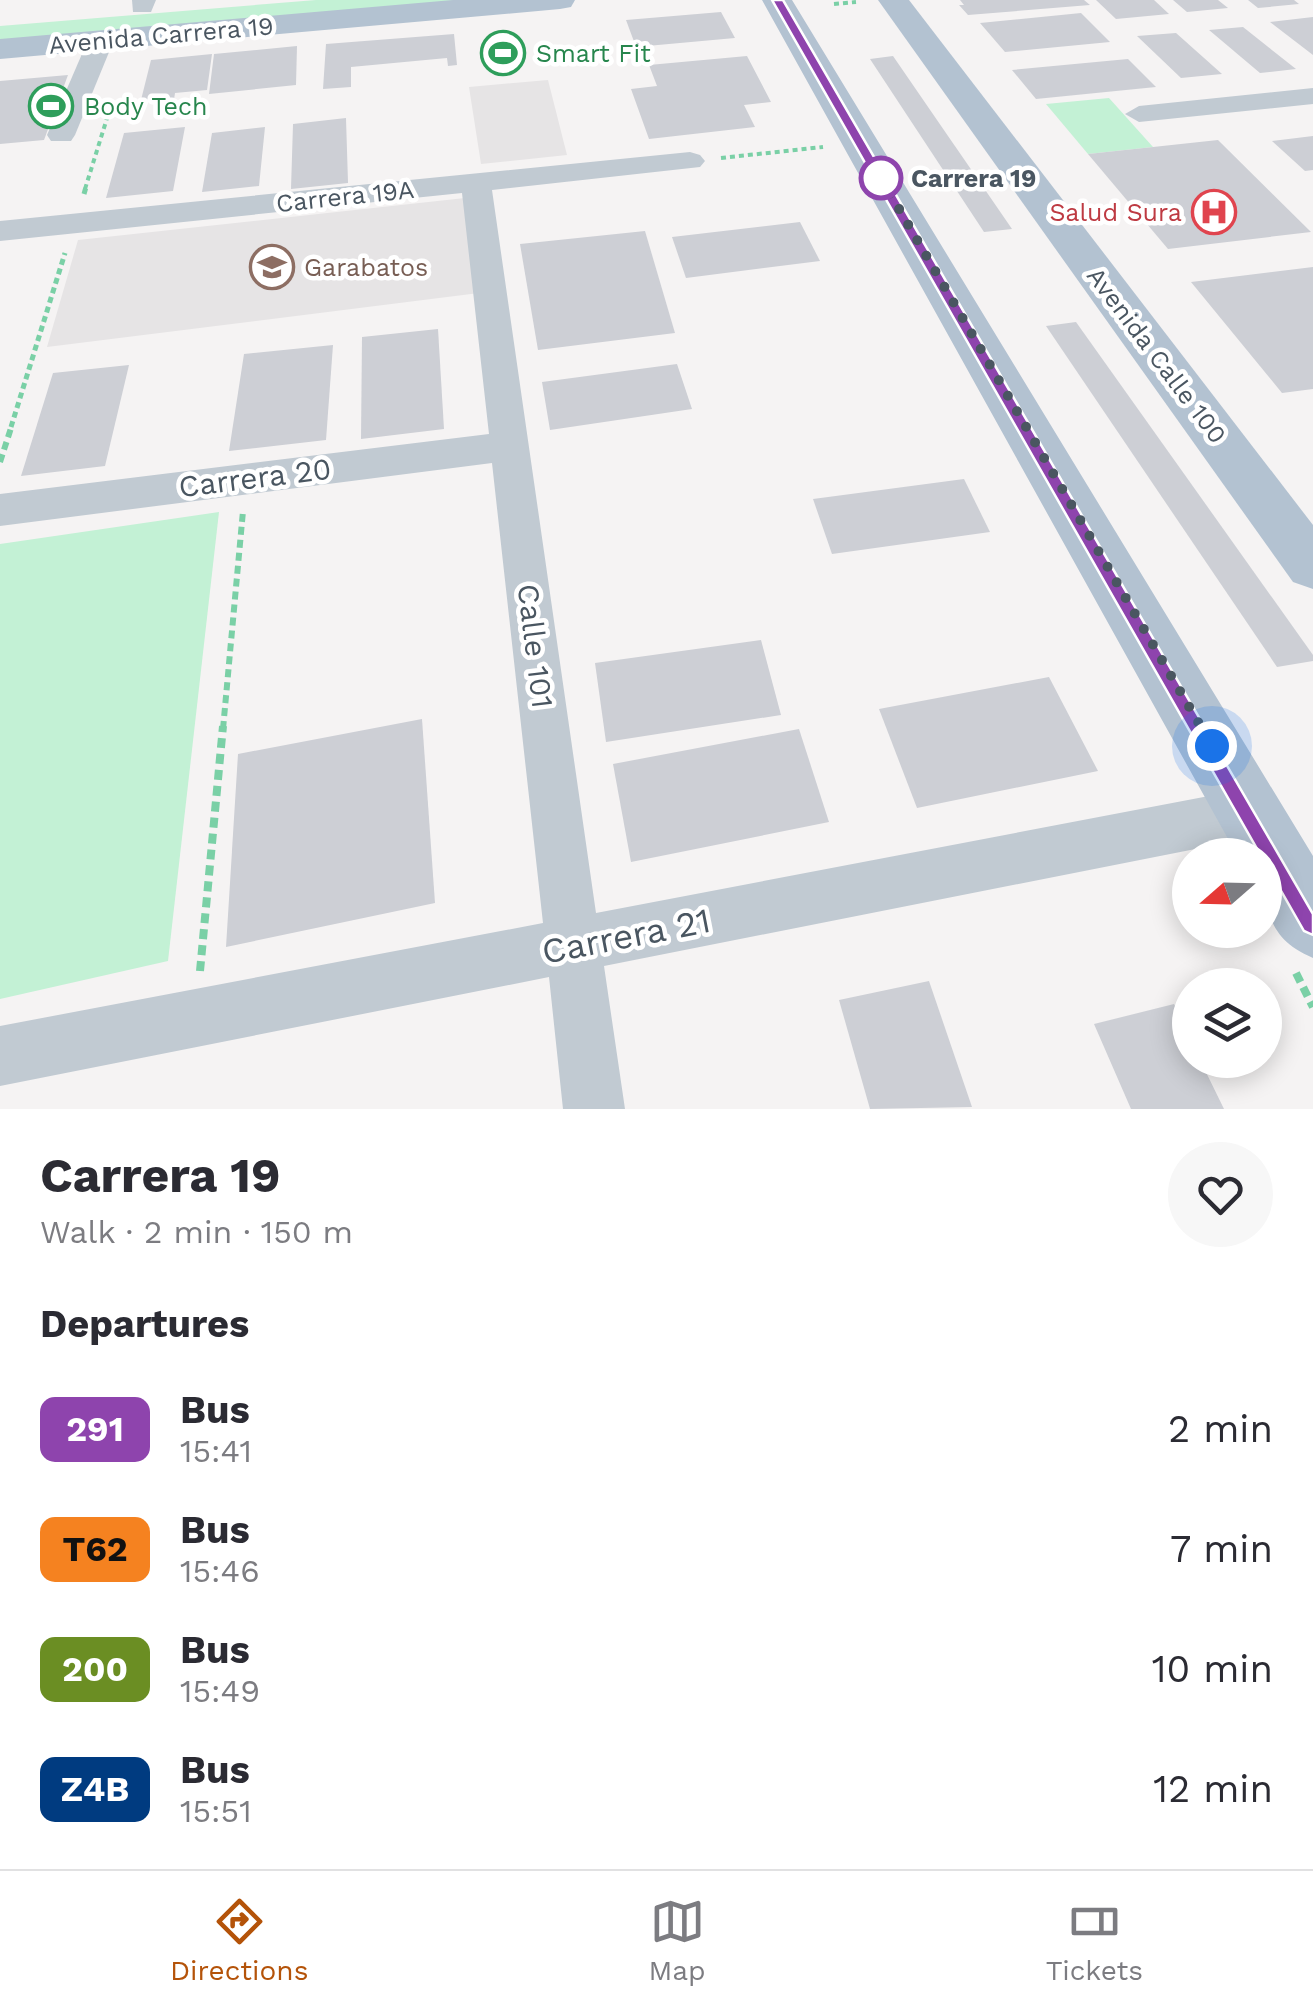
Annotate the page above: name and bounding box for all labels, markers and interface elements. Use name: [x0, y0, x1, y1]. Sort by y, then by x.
street label: Avenida Carrera 19: [48, 11, 275, 60]
sports icon: Smart Fit: [480, 30, 526, 76]
place label: Smart Fit: [536, 39, 651, 68]
sports icon: Body Tech: [28, 83, 74, 129]
place label: Body Tech: [84, 92, 207, 121]
marker: Carrera 19: [860, 157, 902, 199]
place label: Carrera 19: [911, 164, 1036, 193]
street label: Carrera 19A: [275, 175, 415, 218]
hospital icon: Salud Sura: [1191, 189, 1237, 235]
place label: Salud Sura: [1049, 198, 1182, 227]
school or university icon: Garabatos: [249, 244, 295, 290]
place label: Garabatos: [304, 253, 428, 282]
street label: Avenida Calle 100: [1081, 262, 1232, 449]
street label: Carrera 20: [177, 451, 333, 504]
street label: Calle 101: [511, 582, 560, 710]
your location: [1187, 721, 1237, 771]
north arrow: [1172, 838, 1282, 948]
map controls: [1172, 838, 1282, 1078]
street label: Carrera 21: [538, 899, 714, 973]
button: layers: [1172, 968, 1282, 1078]
button: heart: [1168, 1142, 1273, 1247]
text: Carrera 19: [40, 1147, 281, 1204]
text: Walk · 2 min · 150 m: [40, 1213, 353, 1251]
text: Departures: [40, 1302, 249, 1346]
text: Bus: [180, 1388, 250, 1432]
text: 2 min: [1168, 1407, 1273, 1451]
text: 291: [66, 1408, 124, 1450]
text: 15:41: [180, 1432, 252, 1470]
text: Bus: [180, 1508, 250, 1552]
text: 7 min: [1170, 1527, 1273, 1571]
text: T62: [62, 1528, 128, 1570]
text: 15:46: [180, 1552, 260, 1590]
text: Bus: [180, 1628, 250, 1672]
text: 10 min: [1152, 1647, 1273, 1691]
text: 200: [62, 1648, 128, 1690]
text: 15:49: [180, 1672, 260, 1710]
text: Bus: [180, 1748, 250, 1792]
text: 12 min: [1153, 1767, 1273, 1811]
text: Z4B: [61, 1768, 129, 1810]
text: 15:51: [180, 1792, 252, 1830]
tab: Directions: [170, 1894, 308, 1987]
tab: Map: [649, 1894, 706, 1987]
tab: Tickets: [1046, 1894, 1143, 1987]

